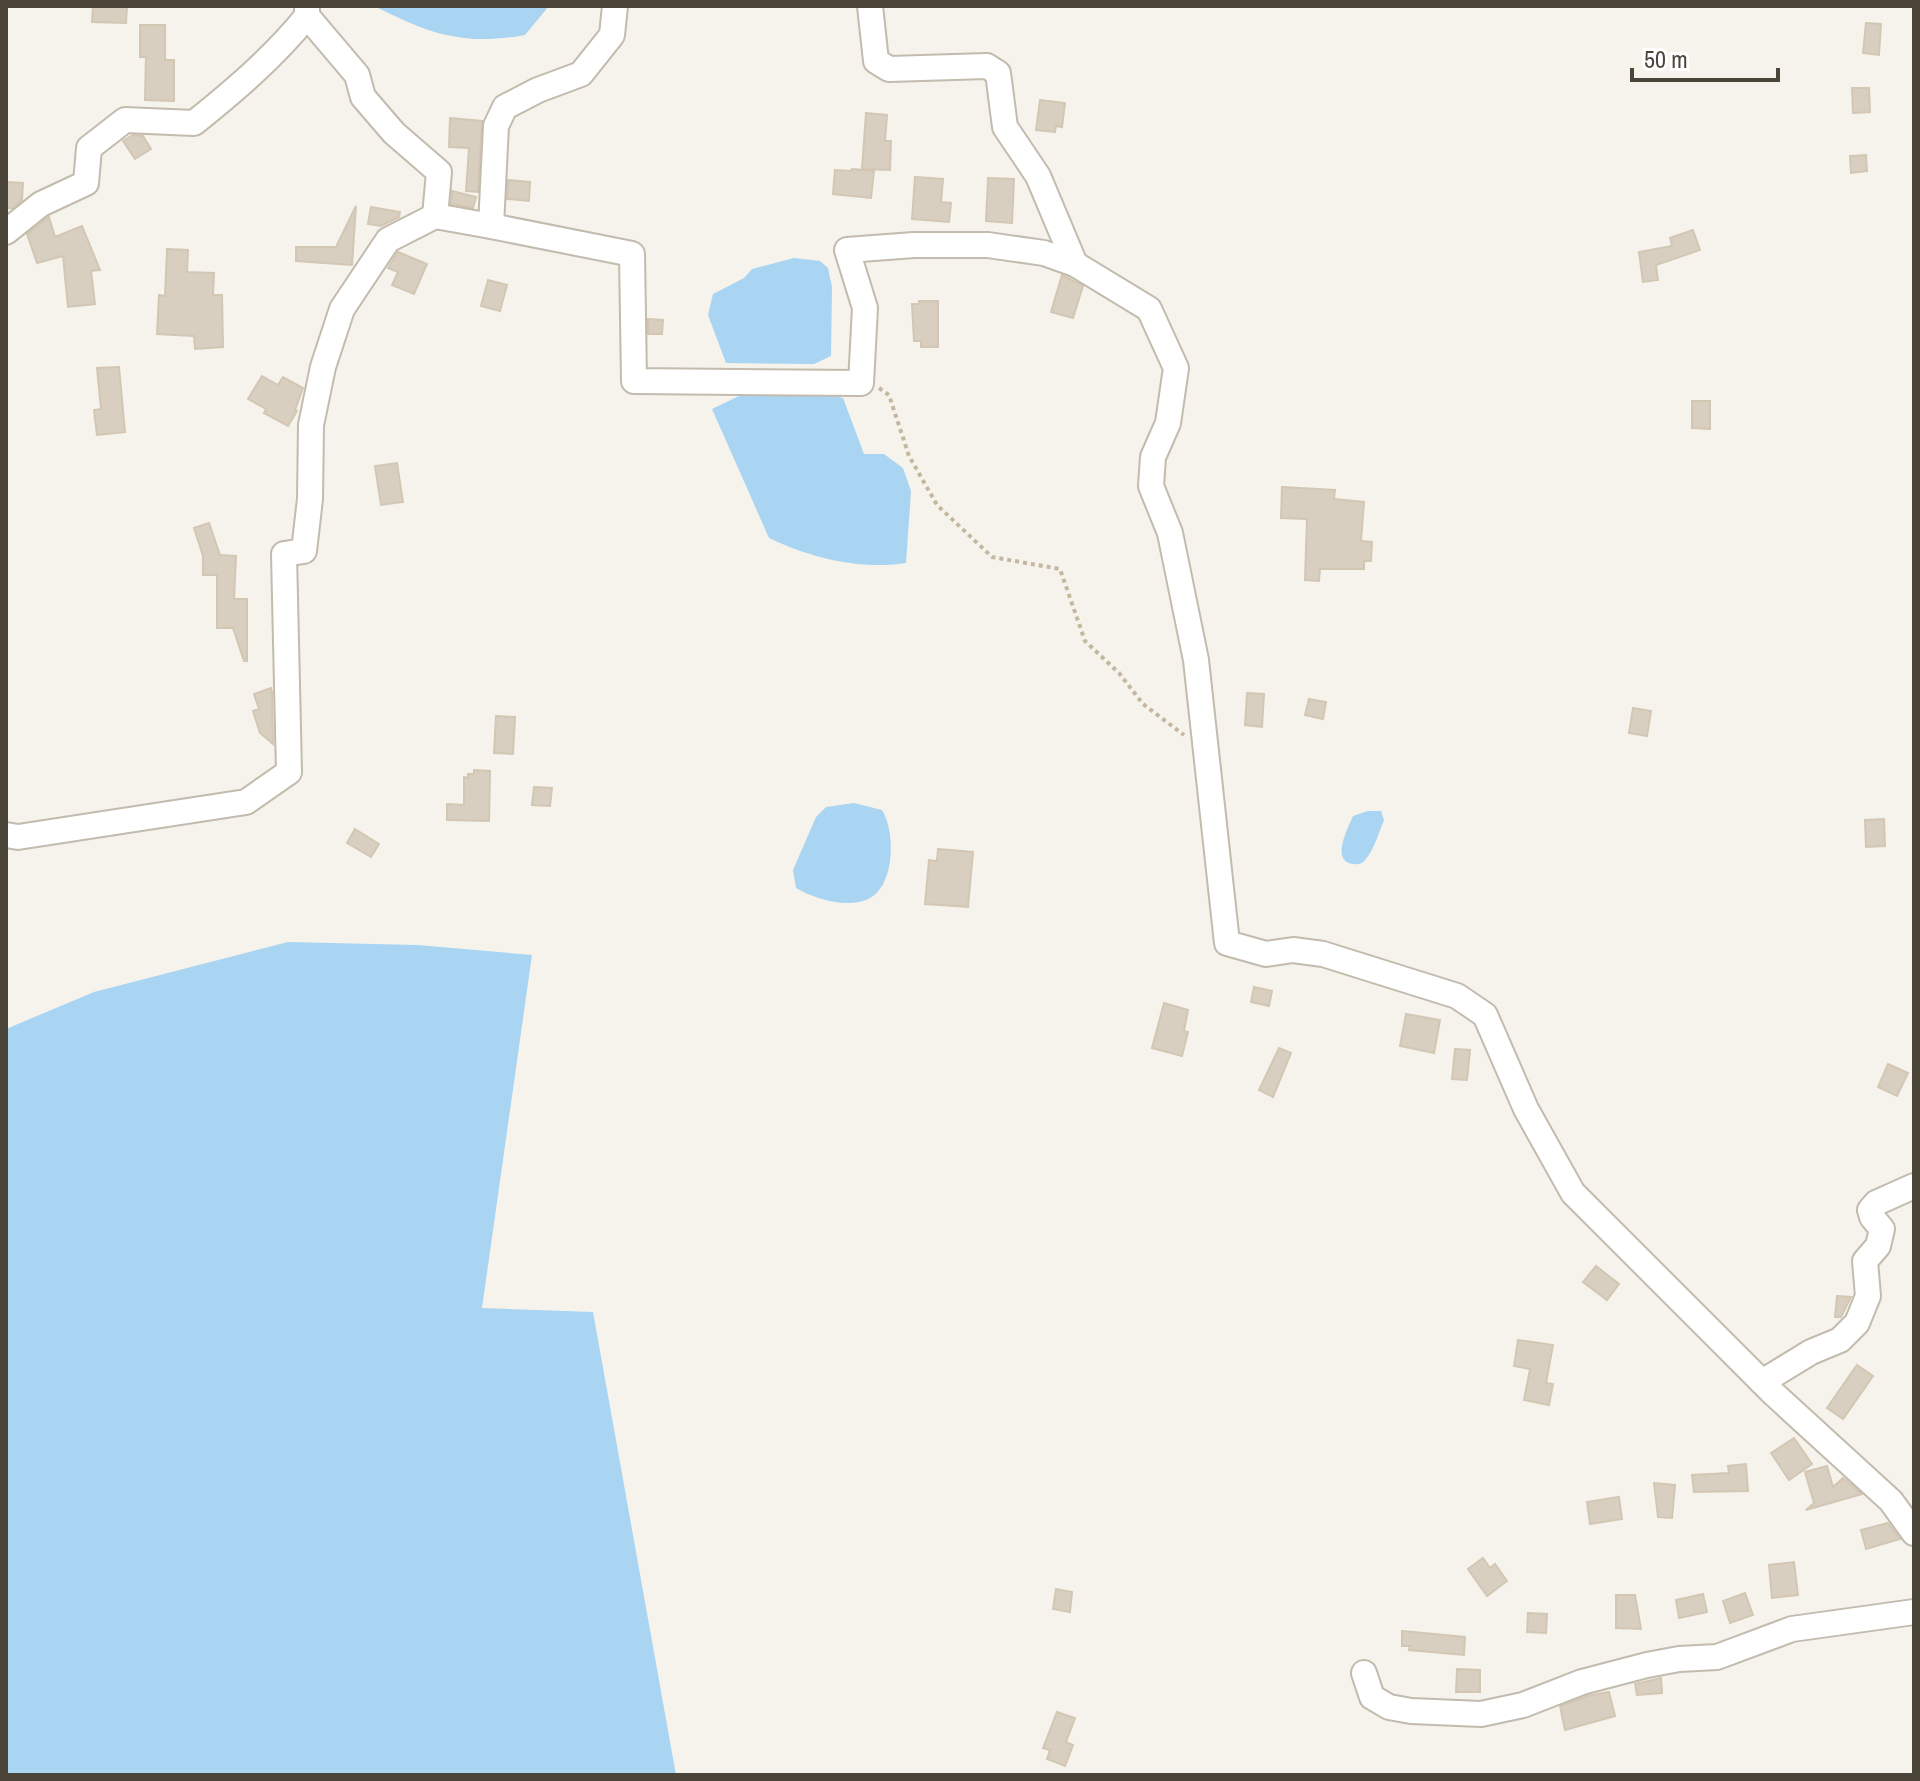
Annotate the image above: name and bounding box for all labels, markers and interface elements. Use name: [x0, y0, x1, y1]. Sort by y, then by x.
scale bar: [1632, 32, 1778, 82]
text: 50 m: [1644, 43, 1688, 75]

